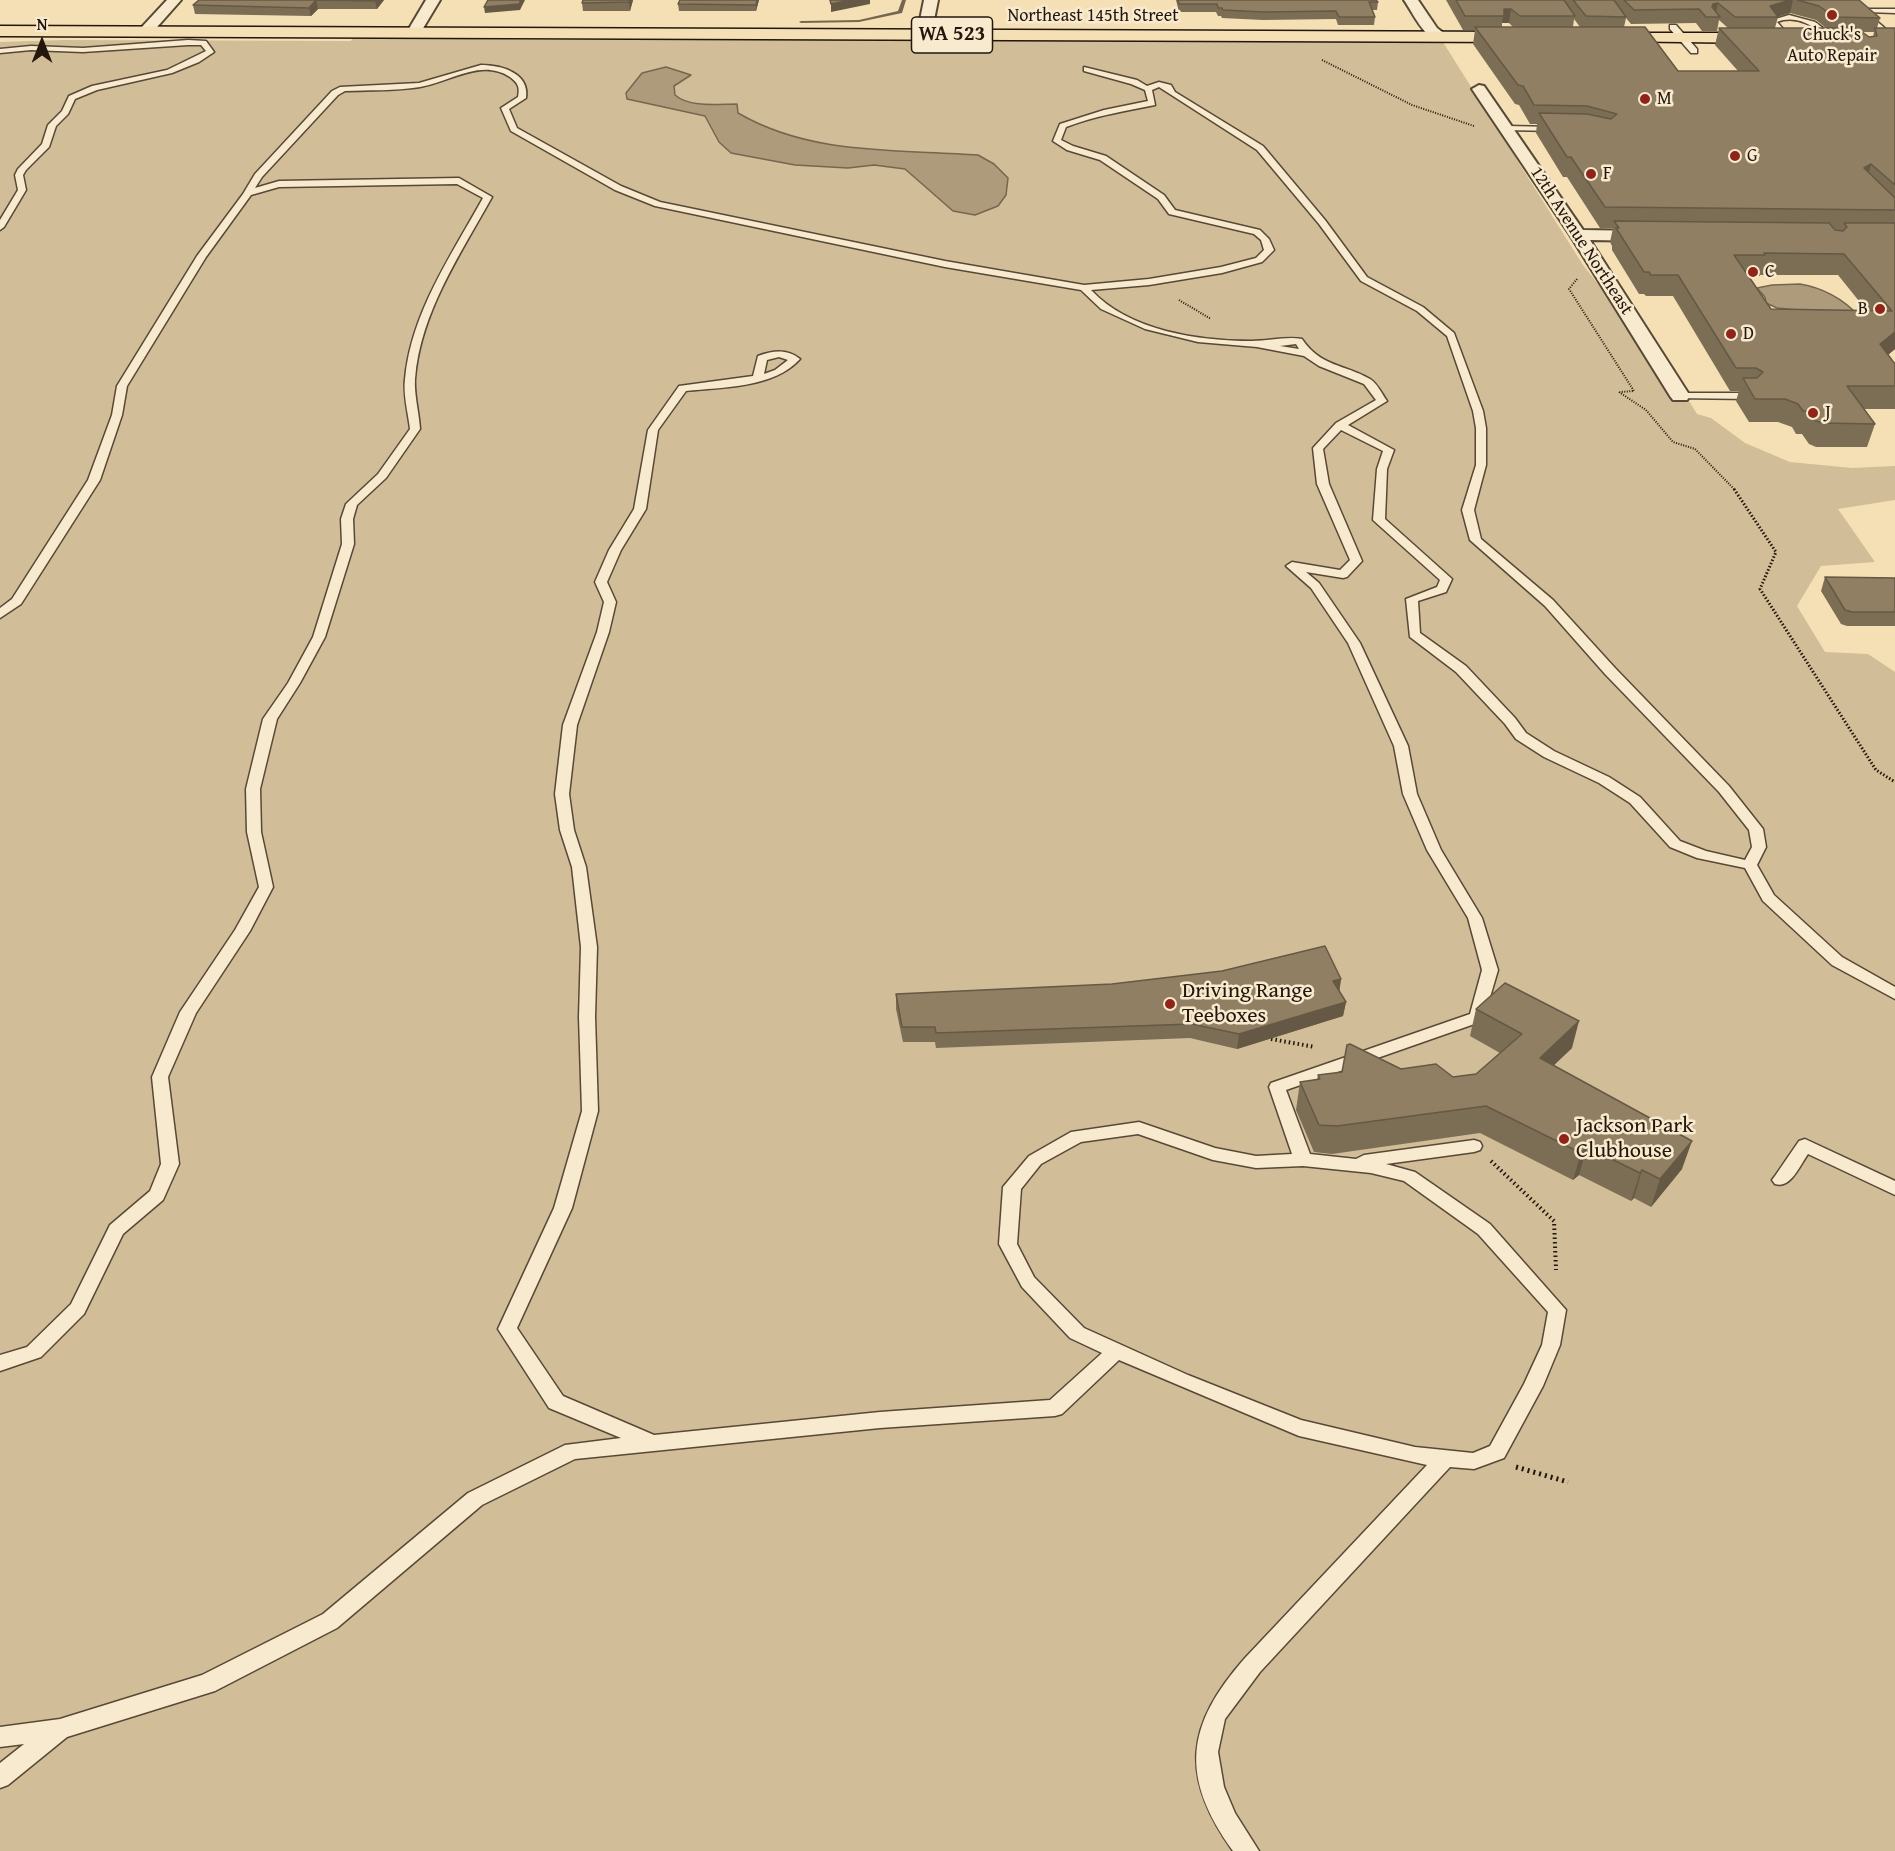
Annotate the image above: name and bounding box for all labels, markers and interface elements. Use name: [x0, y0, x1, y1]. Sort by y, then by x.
street label: Northeast 145th Street: [1007, 5, 1179, 27]
marker: Chuck's Auto Repair: [1825, 8, 1839, 22]
north arrow: [12, 12, 72, 72]
text: N: [37, 12, 47, 36]
road number: WA 523: [912, 17, 992, 53]
place label: Chuck's Auto Repair: [1787, 24, 1877, 66]
place label: M: [1657, 88, 1672, 110]
marker: M: [1638, 92, 1652, 106]
place label: G: [1747, 145, 1758, 167]
marker: G: [1728, 149, 1742, 163]
street label: 12th Avenue Northeast: [1525, 163, 1637, 319]
place label: F: [1603, 163, 1612, 185]
marker: F: [1584, 167, 1598, 181]
place label: C: [1765, 261, 1775, 283]
marker: C: [1746, 265, 1760, 279]
place label: B: [1858, 298, 1868, 320]
marker: B: [1873, 302, 1887, 316]
place label: D: [1743, 323, 1754, 345]
marker: D: [1724, 327, 1738, 341]
place label: J: [1825, 402, 1831, 424]
marker: J: [1806, 406, 1820, 420]
place label: Driving Range Teeboxes: [1182, 978, 1313, 1030]
marker: Driving Range Teeboxes: [1163, 997, 1177, 1011]
place label: Jackson Park Clubhouse: [1576, 1113, 1694, 1164]
marker: Jackson Park Clubhouse: [1557, 1132, 1571, 1146]

